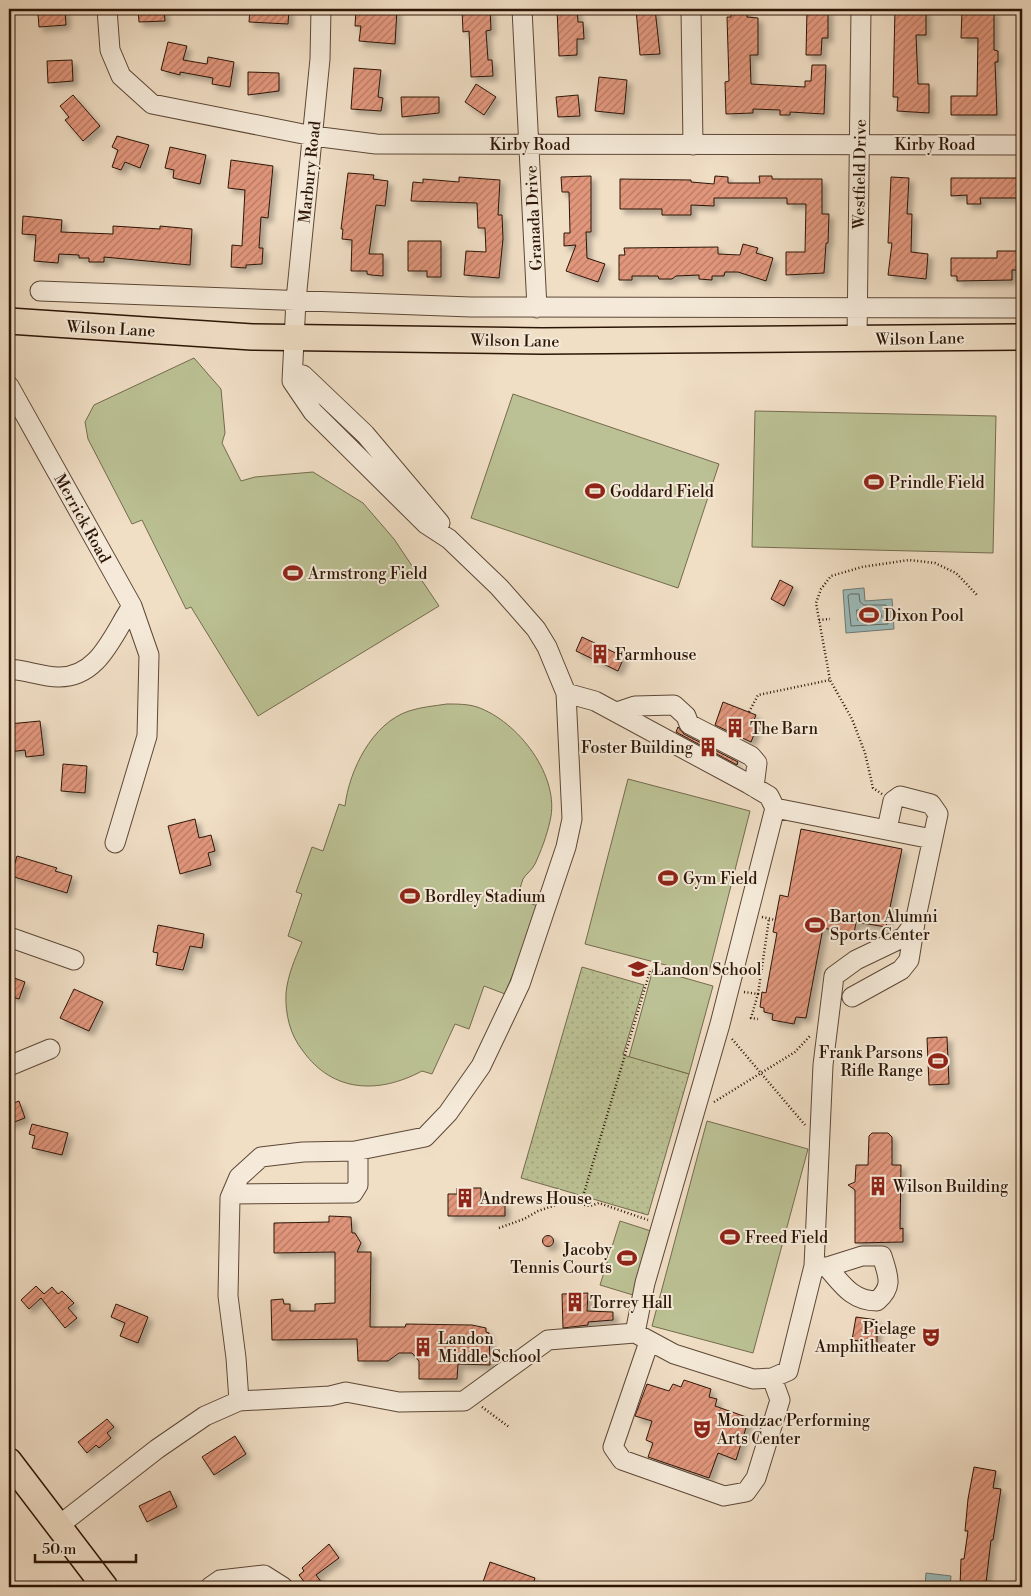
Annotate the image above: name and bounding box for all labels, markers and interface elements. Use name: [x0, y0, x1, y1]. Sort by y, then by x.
street label: Westfield Drive: [849, 119, 871, 230]
street label: Marbury Road: [295, 120, 325, 224]
street label: Kirby Road: [490, 135, 570, 155]
street label: Kirby Road: [895, 135, 975, 155]
street label: Granada Drive: [521, 165, 547, 271]
street label: Wilson Lane: [65, 317, 156, 341]
street label: Wilson Lane: [874, 328, 965, 350]
street label: Wilson Lane: [469, 330, 560, 352]
street label: Merrick Road: [49, 470, 115, 567]
sports icon: Prindle Field: [863, 471, 885, 493]
place label: Prindle Field: [889, 473, 985, 493]
sports icon: Goddard Field: [584, 480, 606, 502]
place label: Goddard Field: [610, 482, 714, 502]
sports icon: Armstrong Field: [282, 562, 304, 584]
place label: Armstrong Field: [307, 564, 427, 584]
sports icon: Dixon Pool: [858, 604, 880, 626]
place label: Dixon Pool: [884, 606, 964, 626]
building icon: Farmhouse: [589, 643, 611, 665]
place label: Farmhouse: [615, 645, 697, 665]
building icon: The Barn: [724, 717, 746, 739]
place label: The Barn: [750, 719, 818, 739]
building icon: Foster Building: [697, 736, 719, 758]
place label: Foster Building: [581, 738, 694, 758]
sports icon: Gym Field: [657, 867, 679, 889]
place label: Gym Field: [683, 869, 757, 889]
sports icon: Bordley Stadium: [399, 885, 421, 907]
place label: Bordley Stadium: [424, 887, 546, 907]
place label: Barton Alumni Sports Center: [829, 907, 938, 945]
sports icon: Barton Alumni Sports Center: [804, 914, 826, 936]
school or university icon: Landon School: [627, 958, 649, 980]
place label: Landon School: [653, 960, 762, 980]
place label: Frank Parsons Rifle Range: [819, 1043, 923, 1081]
sports icon: Frank Parsons Rifle Range: [927, 1050, 949, 1072]
building icon: Wilson Building: [867, 1175, 889, 1197]
place label: Wilson Building: [892, 1177, 1009, 1197]
building icon: Andrews House: [454, 1187, 476, 1209]
place label: Andrews House: [479, 1189, 592, 1209]
sports icon: Freed Field: [719, 1226, 741, 1248]
place label: Freed Field: [745, 1228, 828, 1248]
place label: Jacoby Tennis Courts: [510, 1240, 612, 1278]
sports icon: Jacoby Tennis Courts: [616, 1247, 638, 1269]
building icon: Torrey Hall: [564, 1291, 586, 1313]
place label: Torrey Hall: [590, 1293, 673, 1313]
place label: Pielage Amphitheater: [814, 1319, 916, 1357]
theatre icon: Pielage Amphitheater: [920, 1326, 942, 1348]
place label: Landon Middle School: [438, 1329, 541, 1367]
building icon: Landon Middle School: [412, 1336, 434, 1358]
place label: Mondzac Performing Arts Center: [716, 1411, 871, 1449]
theatre icon: Mondzac Performing Arts Center: [691, 1418, 713, 1440]
scale bar: [35, 1531, 136, 1563]
text: 50 m: [42, 1540, 76, 1559]

